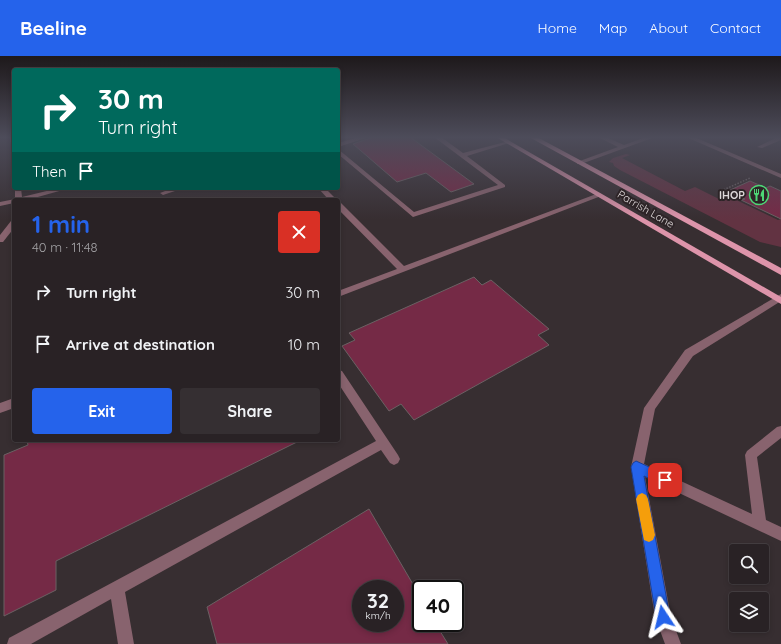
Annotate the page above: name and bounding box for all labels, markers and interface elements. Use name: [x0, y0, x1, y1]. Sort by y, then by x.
text: Beeline: [20, 16, 87, 40]
text: Home: [538, 19, 577, 37]
text: Map: [599, 19, 627, 37]
text: About: [649, 19, 688, 37]
text: Contact: [710, 19, 761, 37]
text: 30 m: [98, 81, 164, 116]
icon: right: [32, 84, 84, 136]
text: Turn right: [98, 116, 178, 139]
icon: arrive: [75, 160, 97, 182]
text: Then: [32, 162, 67, 181]
restaurant icon: IHOP: [748, 184, 770, 206]
street label: Parrish Lane: [615, 187, 677, 231]
place label: IHOP: [719, 188, 745, 202]
text: 1 min: [32, 209, 90, 239]
button: close: [278, 211, 320, 253]
text: 40 m · 11:48: [32, 239, 98, 255]
icon: right: [32, 281, 54, 303]
text: Turn right: [66, 283, 137, 302]
text: 30 m: [285, 283, 320, 302]
icon: arrive: [32, 333, 54, 355]
text: Arrive at destination: [66, 335, 215, 354]
text: 10 m: [288, 335, 320, 354]
button: Exit: [32, 388, 172, 434]
button: Share: [180, 388, 320, 434]
pin: [648, 463, 682, 497]
icon: arrive: [654, 469, 676, 491]
map controls: [729, 544, 769, 632]
button: search: [729, 544, 769, 584]
speed limit sign: 40: [412, 580, 464, 632]
text: 32: [367, 588, 389, 613]
button: layers: [729, 592, 769, 632]
position arrow: [642, 596, 684, 638]
text: km/h: [365, 609, 391, 622]

